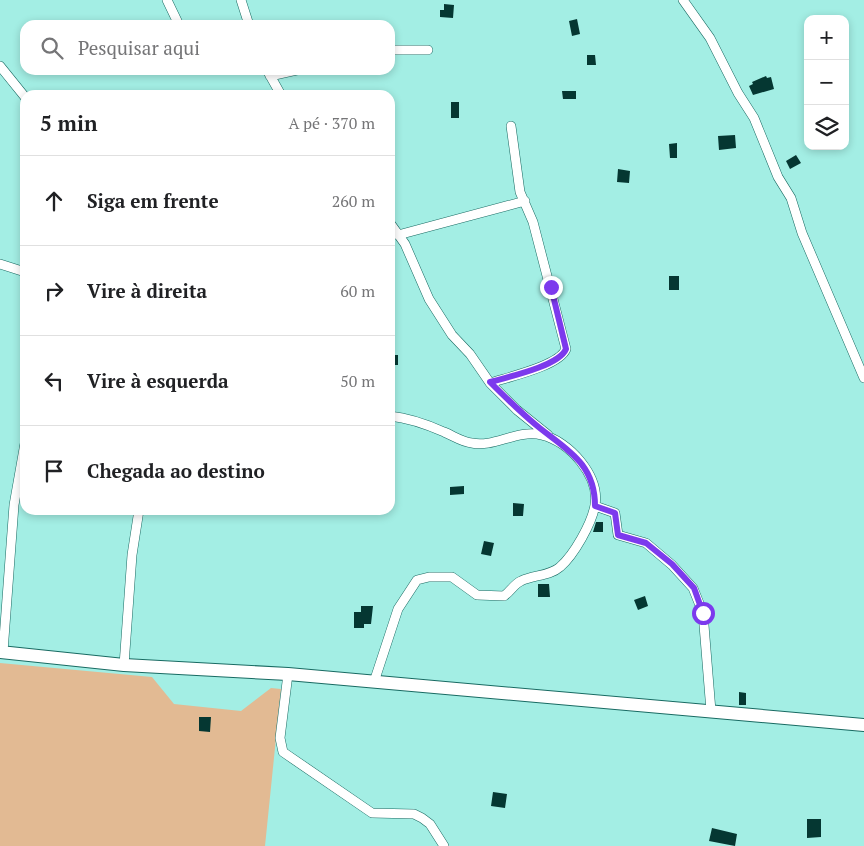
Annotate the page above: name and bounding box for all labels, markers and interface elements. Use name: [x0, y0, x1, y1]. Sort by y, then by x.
map controls: [804, 15, 849, 150]
button: +: [804, 15, 849, 60]
search box: [20, 20, 395, 75]
icon: search: [38, 34, 66, 62]
text: Pesquisar aqui: [78, 35, 200, 60]
button: −: [804, 60, 849, 105]
button: layers: [804, 105, 849, 150]
text: 5 min: [40, 109, 97, 137]
text: A pé · 370 m: [288, 112, 375, 134]
icon: ahead: [40, 187, 68, 215]
text: Siga em frente: [87, 188, 219, 213]
text: 260 m: [332, 190, 375, 212]
route end: [540, 276, 563, 299]
icon: right: [40, 277, 68, 305]
text: Vire à direita: [87, 278, 207, 303]
text: 60 m: [340, 280, 375, 302]
icon: left: [40, 367, 68, 395]
text: Vire à esquerda: [87, 368, 229, 393]
text: 50 m: [340, 370, 375, 392]
icon: arrive: [40, 457, 68, 485]
text: Chegada ao destino: [87, 458, 265, 483]
route start: [692, 602, 715, 625]

